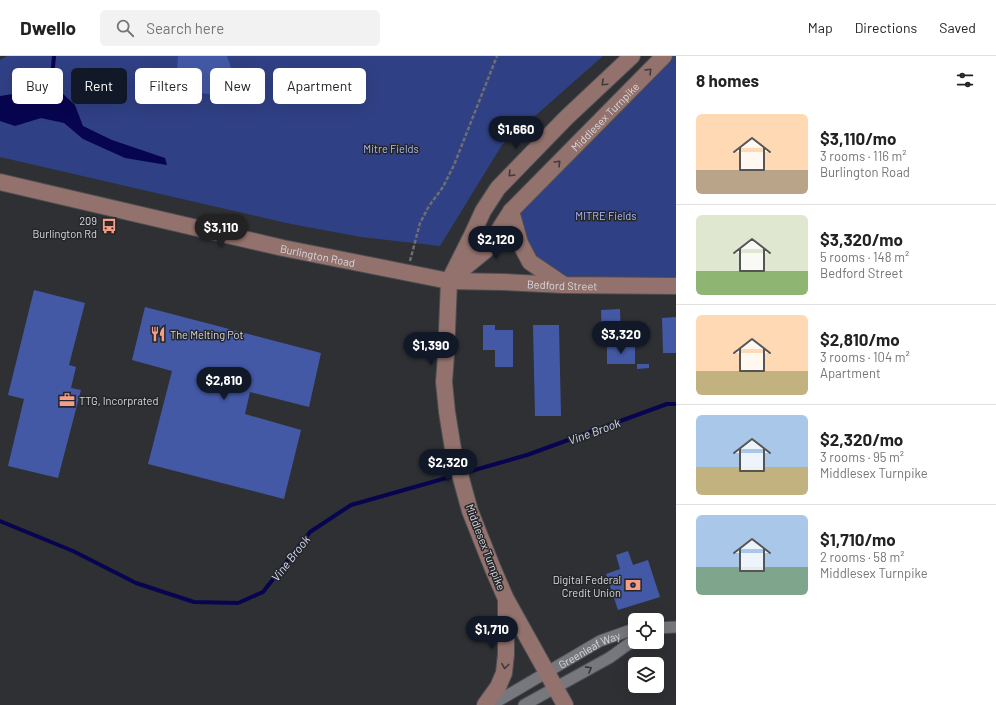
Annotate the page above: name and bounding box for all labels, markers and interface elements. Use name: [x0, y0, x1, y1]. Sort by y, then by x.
search box: [100, 10, 380, 46]
text: Dwello: [20, 16, 76, 39]
icon: search: [114, 17, 136, 39]
text: Search here: [146, 19, 224, 37]
text: Map: [808, 19, 833, 36]
text: Directions: [855, 19, 917, 36]
text: Saved: [939, 19, 976, 36]
chip: Buy: [12, 68, 63, 104]
chip: Rent: [71, 68, 127, 104]
chip: Filters: [135, 68, 202, 104]
chip: New: [210, 68, 265, 104]
chip: Apartment: [273, 68, 366, 104]
one-way arrow: [645, 68, 652, 76]
icon: filters: [954, 69, 976, 91]
text: 8 homes: [696, 70, 759, 90]
one-way arrow: [601, 78, 609, 85]
street label: Middlesex Turnpike: [568, 79, 641, 153]
pin: $1,660: [483, 116, 549, 150]
text: $1,660: [498, 121, 534, 137]
text: $3,110/mo: [820, 128, 896, 148]
icon: home: [728, 130, 776, 178]
park label: Mitre Fields: [363, 142, 419, 155]
text: 3 rooms · 116 m²: [820, 148, 907, 164]
one-way arrow: [553, 160, 561, 168]
text: Burlington Road: [820, 164, 910, 180]
one-way arrow: [508, 169, 516, 177]
park label: MITRE Fields: [575, 209, 637, 222]
place label: 209 Burlington Rd: [33, 214, 97, 240]
pin: $3,110: [188, 214, 254, 248]
bus stop icon: 209 Burlington Rd: [100, 217, 118, 235]
text: $3,110: [204, 219, 238, 235]
pin: $2,120: [463, 226, 529, 260]
text: $3,320/mo: [820, 229, 903, 249]
text: $2,120: [477, 231, 515, 247]
icon: home: [728, 231, 776, 279]
street label: Burlington Road: [279, 241, 356, 269]
text: 5 rooms · 148 m²: [820, 249, 909, 265]
text: Bedford Street: [820, 265, 903, 281]
street label: Bedford Street: [527, 277, 597, 292]
pin: $3,320: [588, 321, 654, 355]
restaurant icon: The Melting Pot: [149, 325, 167, 343]
text: $3,320: [601, 326, 641, 342]
place label: The Melting Pot: [170, 328, 244, 341]
text: $2,810/mo: [820, 329, 900, 349]
icon: home: [728, 331, 776, 379]
pin: $1,390: [398, 332, 464, 366]
text: $1,390: [413, 337, 449, 353]
text: 3 rooms · 104 m²: [820, 349, 910, 365]
text: Apartment: [820, 365, 881, 381]
pin: $2,810: [191, 367, 257, 401]
text: $2,810: [205, 372, 243, 388]
office icon: TTG, Incorprated: [58, 391, 76, 409]
place label: TTG, Incorprated: [79, 394, 159, 407]
water label: Vine Brook: [566, 415, 622, 447]
text: $2,320/mo: [820, 429, 903, 449]
icon: home: [728, 431, 776, 479]
pin: $2,320: [415, 449, 481, 483]
text: 3 rooms · 95 m²: [820, 449, 904, 465]
text: $2,320: [428, 454, 468, 470]
text: Middlesex Turnpike: [820, 465, 928, 481]
street label: Middlesex Turnpike: [464, 502, 508, 592]
text: $1,710/mo: [820, 529, 896, 549]
icon: home: [728, 531, 776, 579]
water label: Vine Brook: [268, 532, 312, 584]
text: 2 rooms · 58 m²: [820, 549, 904, 565]
text: Middlesex Turnpike: [820, 565, 928, 581]
place label: Digital Federal Credit Union: [553, 573, 621, 599]
bank icon: Digital Federal Credit Union: [624, 576, 642, 594]
map controls: [628, 613, 664, 693]
button: locate: [628, 613, 664, 649]
pin: $1,710: [459, 616, 525, 650]
text: $1,710: [475, 621, 509, 637]
street label: Greenleaf Way: [556, 628, 622, 671]
button: layers: [628, 657, 664, 693]
one-way arrow: [501, 663, 510, 669]
one-way arrow: [585, 666, 592, 674]

